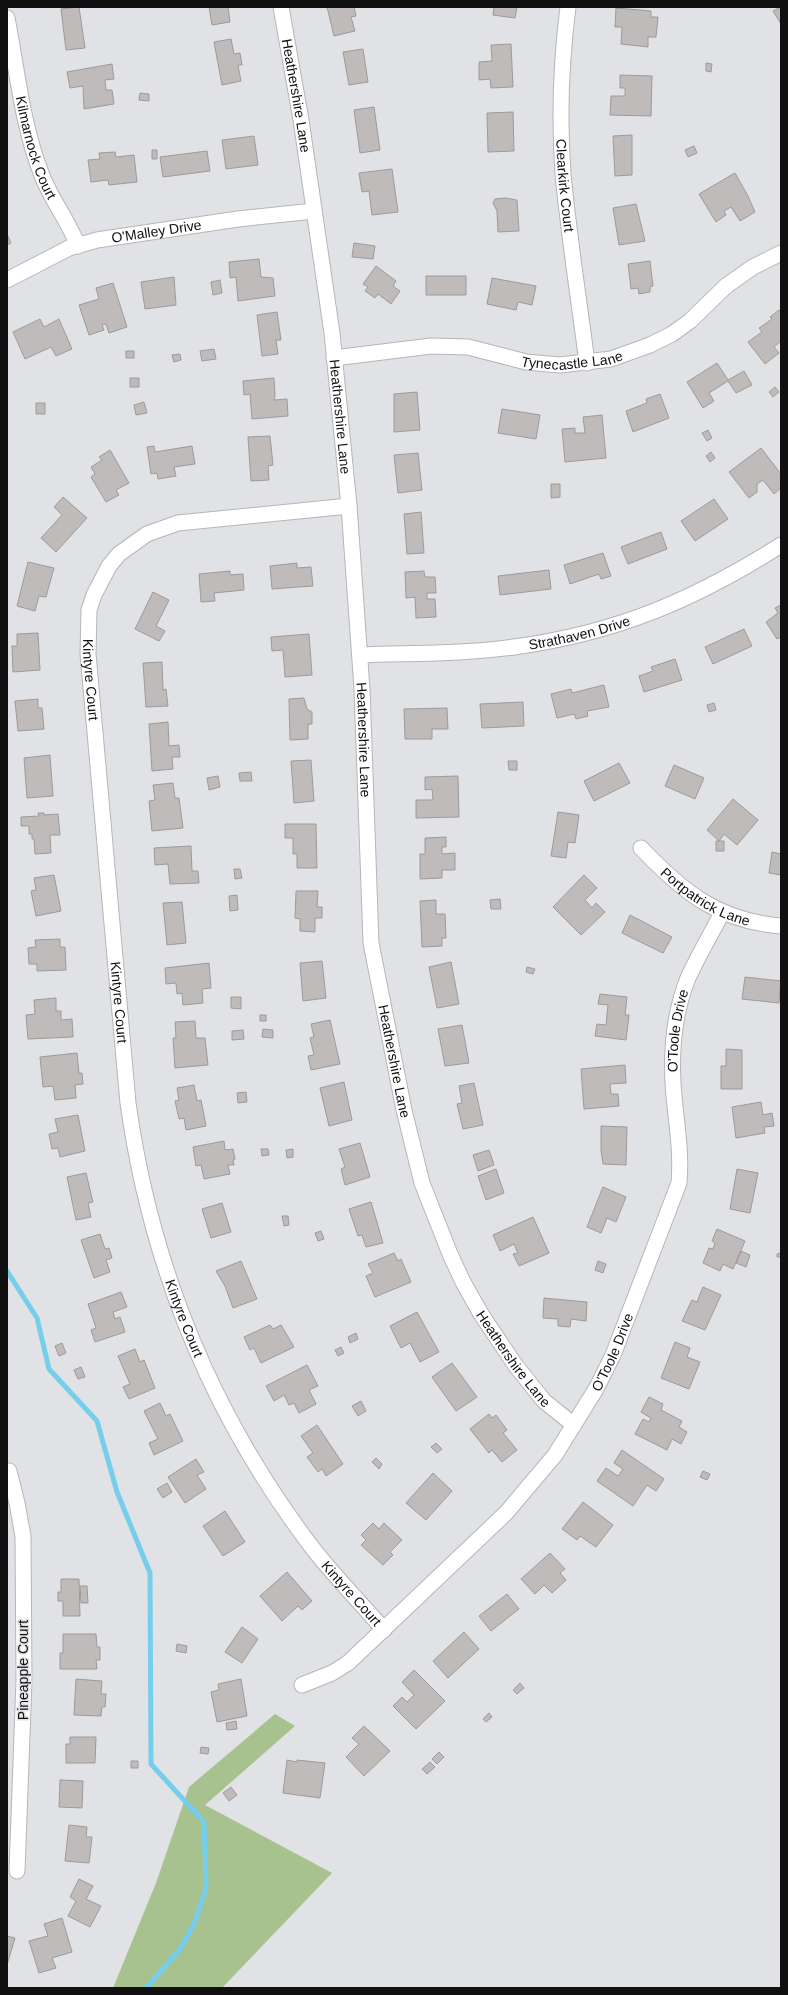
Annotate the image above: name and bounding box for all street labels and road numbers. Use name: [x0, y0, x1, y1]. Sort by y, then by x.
street label: Heathershire Lane: [279, 37, 314, 154]
street label: Kilmarnock Court: [13, 95, 60, 202]
street label: Clearkirk Court: [553, 139, 577, 233]
street label: O'Malley Drive: [110, 217, 203, 246]
street label: Tynecastle Lane: [519, 347, 625, 373]
street label: Heathershire Lane: [327, 358, 354, 475]
street label: Strathaven Drive: [527, 612, 632, 653]
street label: Kintyre Court: [80, 639, 102, 721]
street label: Heathershire Lane: [354, 681, 374, 798]
street label: Portpatrick Lane: [658, 864, 752, 929]
street label: Kintyre Court: [107, 961, 131, 1044]
street label: O'Toole Drive: [665, 987, 692, 1072]
street label: Heathershire Lane: [375, 1003, 414, 1120]
street label: Kintyre Court: [162, 1277, 207, 1360]
street label: Heathershire Lane: [473, 1308, 553, 1411]
street label: O'Toole Drive: [588, 1311, 636, 1394]
street label: Kintyre Court: [318, 1558, 385, 1629]
street label: Pineapple Court: [15, 1620, 31, 1720]

